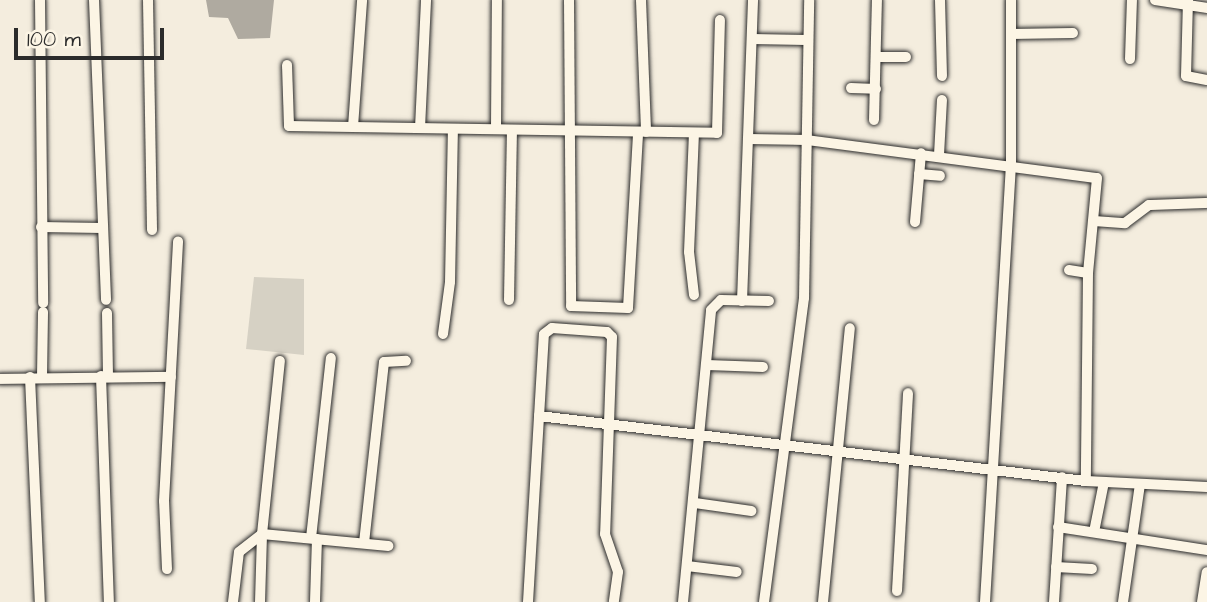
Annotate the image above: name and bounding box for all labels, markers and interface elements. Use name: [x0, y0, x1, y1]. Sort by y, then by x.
scale bar: [18, 14, 168, 58]
text: 100 m: [27, 25, 81, 54]

